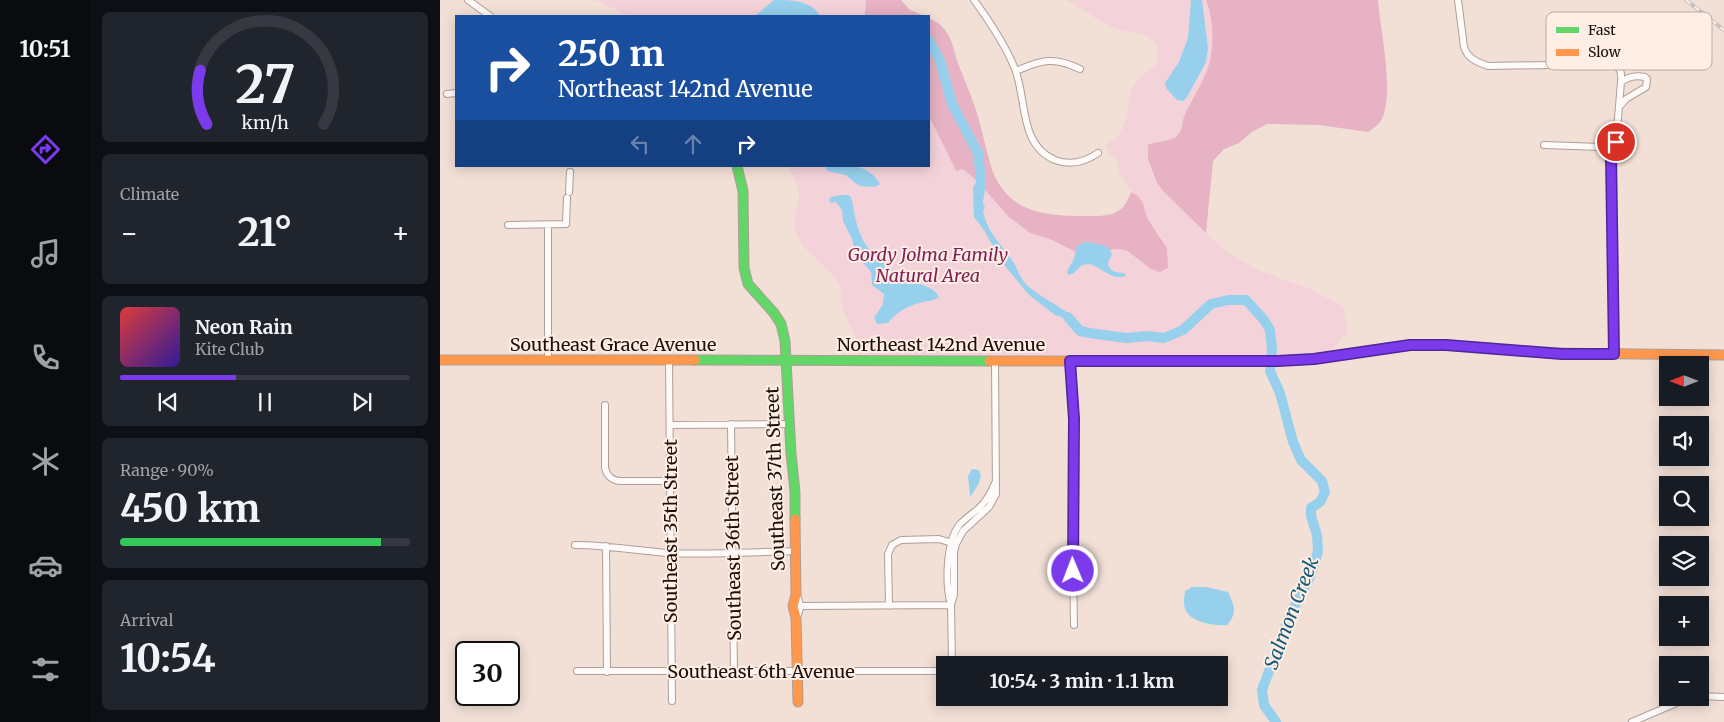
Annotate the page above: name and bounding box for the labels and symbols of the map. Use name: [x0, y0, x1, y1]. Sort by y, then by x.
legend: [1546, 12, 1712, 70]
text: Fast: [1588, 21, 1616, 39]
text: Slow: [1588, 43, 1621, 61]
pin: [1595, 121, 1637, 163]
park label: Gordy Jolma Family Natural Area: [848, 243, 1008, 287]
street label: Southeast Grace Avenue: [510, 333, 716, 356]
street label: Northeast 142nd Avenue: [837, 333, 1045, 356]
north arrow: [1659, 356, 1709, 406]
street label: Southeast 37th Street: [760, 386, 790, 572]
street label: Southeast 35th Street: [659, 439, 682, 623]
street label: Southeast 36th Street: [720, 455, 746, 641]
position arrow: [1046, 544, 1098, 596]
water label: Salmon Creek: [1259, 553, 1324, 672]
speed limit sign: 30: [455, 641, 520, 706]
street label: Southeast 6th Avenue: [667, 660, 855, 683]

